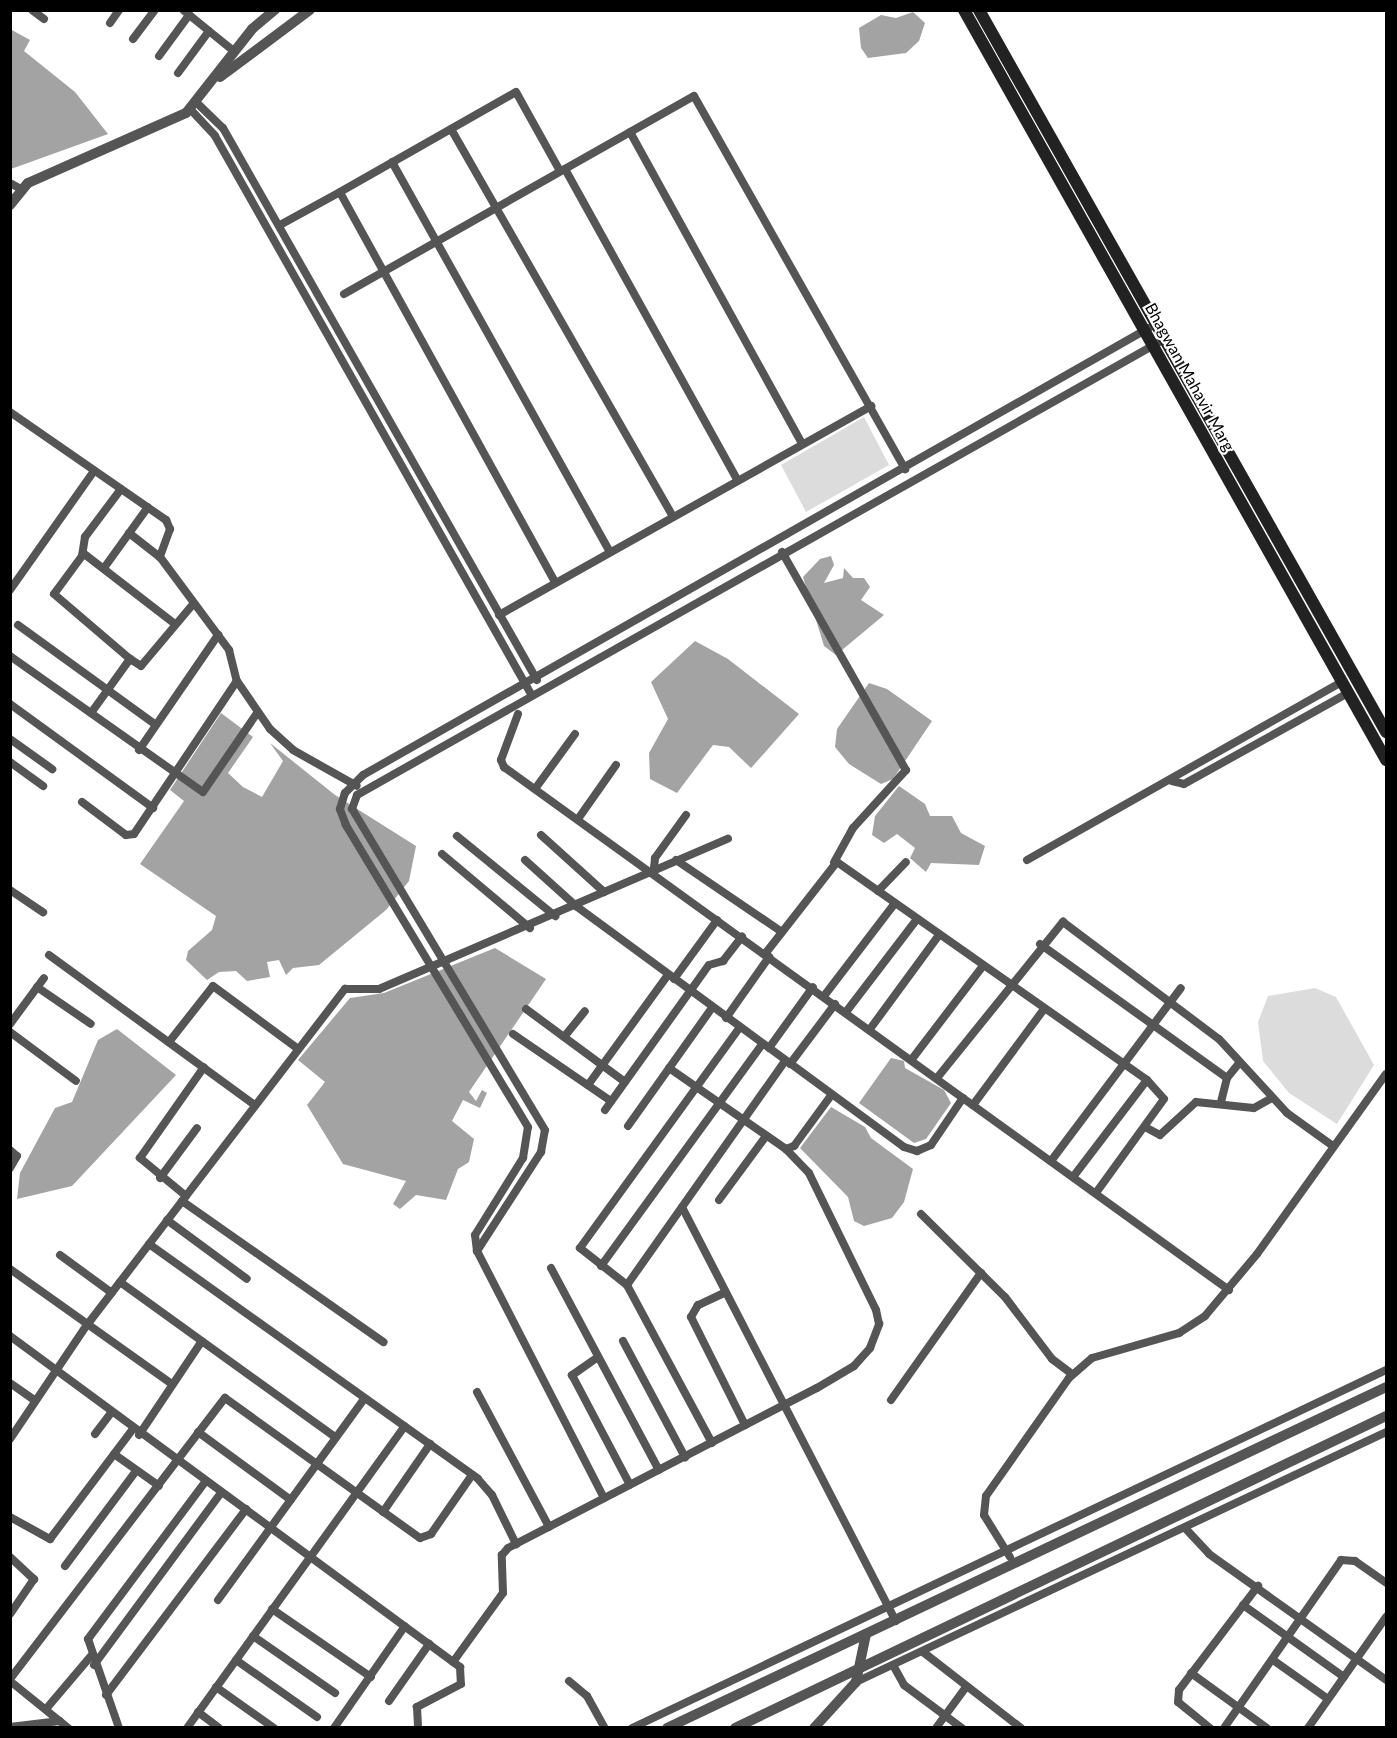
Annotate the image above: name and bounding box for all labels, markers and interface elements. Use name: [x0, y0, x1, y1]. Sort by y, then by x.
street label: Bhagwan Mahavir Marg: [1141, 299, 1239, 455]

